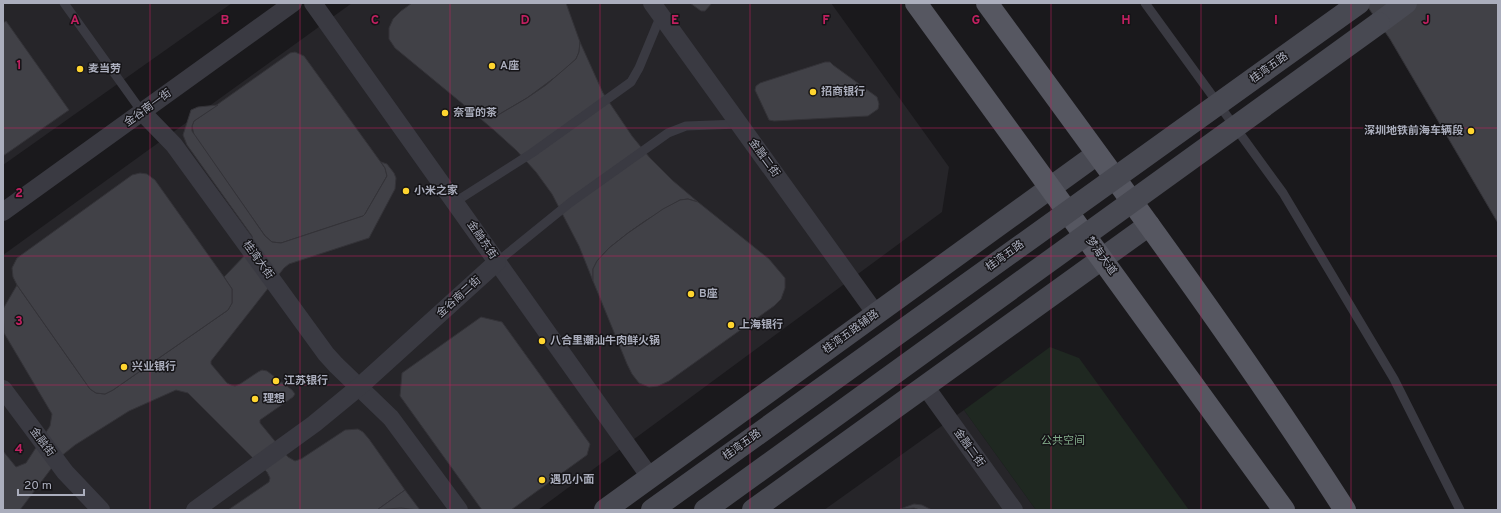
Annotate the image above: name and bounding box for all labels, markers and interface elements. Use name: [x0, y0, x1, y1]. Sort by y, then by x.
text: A: [70, 13, 80, 29]
text: B: [221, 13, 230, 29]
text: C: [371, 13, 379, 29]
text: D: [520, 13, 530, 29]
text: E: [671, 13, 679, 29]
text: F: [822, 13, 830, 29]
text: G: [972, 13, 981, 29]
text: H: [1121, 13, 1131, 29]
text: I: [1274, 13, 1278, 29]
text: J: [1422, 13, 1430, 29]
street label: 桂湾五路: [1247, 49, 1291, 87]
text: 1: [16, 58, 22, 74]
place label: A座: [500, 59, 519, 73]
marker: A座: [487, 61, 497, 71]
place label: 麦当劳: [88, 62, 121, 76]
marker: 麦当劳: [75, 64, 85, 74]
place label: 招商银行: [821, 85, 865, 99]
street label: 金谷南一街: [122, 86, 174, 130]
marker: 招商银行: [808, 87, 818, 97]
place label: 奈雪的茶: [453, 106, 497, 120]
marker: 奈雪的茶: [440, 108, 450, 118]
place label: 深圳地铁前海车辆段: [1364, 124, 1463, 138]
marker: 深圳地铁前海车辆段: [1466, 126, 1476, 136]
street label: 金融二街: [745, 136, 783, 180]
place label: 小米之家: [414, 184, 458, 198]
text: 2: [15, 186, 23, 202]
marker: 小米之家: [401, 186, 411, 196]
street label: 金融东街: [464, 218, 500, 262]
street label: 梦海大道: [1082, 234, 1120, 278]
street label: 桂湾五路: [983, 237, 1027, 275]
street label: 桂湾大街: [239, 238, 277, 282]
street label: 金谷南二街: [434, 273, 484, 321]
place label: B座: [699, 287, 718, 301]
marker: B座: [686, 289, 696, 299]
street label: 桂湾五路辅路: [820, 307, 882, 357]
text: 3: [15, 314, 23, 330]
place label: 上海银行: [739, 318, 783, 332]
marker: 上海银行: [726, 320, 736, 330]
place label: 八合里·潮汕牛肉鲜火锅: [550, 334, 660, 348]
marker: 八合里·潮汕牛肉鲜火锅: [537, 336, 547, 346]
place label: 兴业银行: [132, 360, 176, 374]
marker: 兴业银行: [119, 362, 129, 372]
place label: 江苏银行: [284, 374, 328, 388]
marker: 江苏银行: [271, 376, 281, 386]
place label: 理想: [263, 392, 285, 406]
marker: 理想: [250, 394, 260, 404]
street label: 金融街: [26, 425, 58, 459]
street label: 桂湾五路: [720, 426, 764, 464]
street label: 金融二街: [950, 426, 988, 470]
park label: 公共空间: [1041, 434, 1085, 448]
text: 4: [15, 442, 23, 458]
scale bar: [18, 471, 84, 497]
place label: 遇见小面: [550, 473, 594, 487]
marker: 遇见小面: [537, 475, 547, 485]
text: 20 m: [24, 478, 52, 494]

